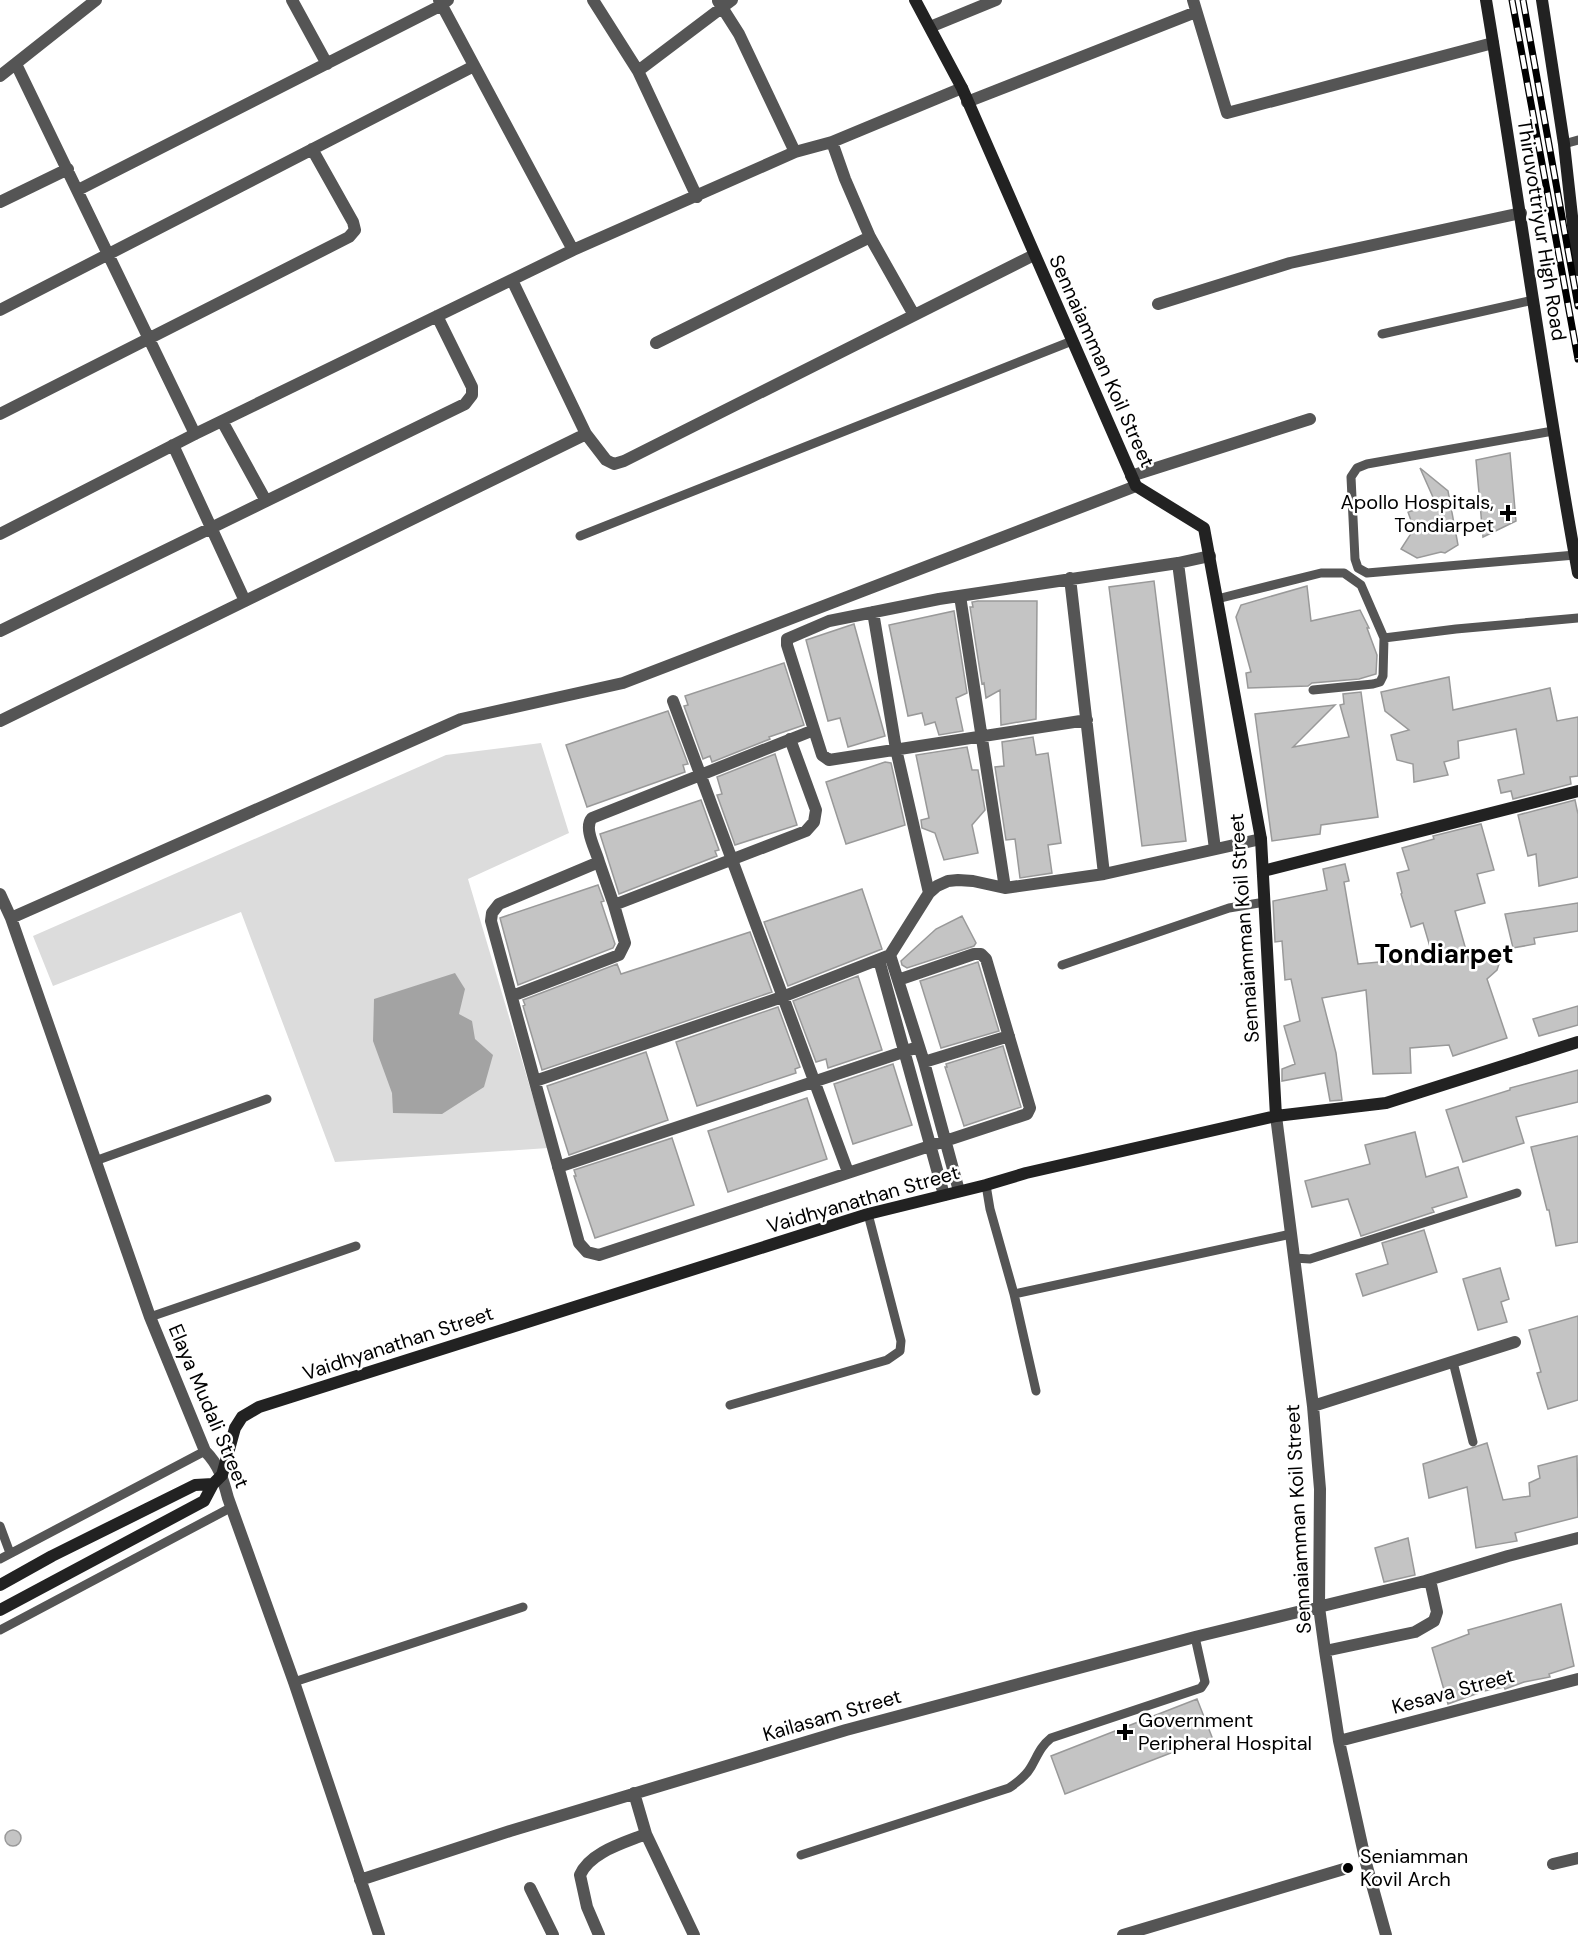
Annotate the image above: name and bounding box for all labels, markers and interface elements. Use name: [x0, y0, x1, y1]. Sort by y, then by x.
street label: Thiruvottriyur High Road: [1512, 117, 1572, 343]
street label: Sennaiamman Koil Street: [1043, 251, 1161, 471]
place label: Apollo Hospitals, Tondiarpet: [1341, 489, 1494, 538]
marker: Apollo Hospitals, Tondiarpet: [1499, 504, 1517, 522]
street label: Sennaiamman Koil Street: [1223, 812, 1265, 1044]
district label: Tondiarpet: [1375, 937, 1513, 971]
street label: Vaidhyanathan Street: [764, 1159, 962, 1239]
street label: Vaidhyanathan Street: [299, 1300, 497, 1386]
street label: Elaya Mudali Street: [163, 1320, 255, 1492]
street label: Sennaiamman Koil Street: [1279, 1403, 1317, 1634]
street label: Kesava Street: [1389, 1662, 1517, 1720]
street label: Kailasam Street: [760, 1683, 904, 1747]
place label: Government Peripheral Hospital: [1138, 1707, 1312, 1756]
marker: Government Peripheral Hospital: [1116, 1723, 1134, 1741]
place label: Seniamman Kovil Arch: [1360, 1843, 1468, 1892]
marker: Seniamman Kovil Arch: [1341, 1861, 1355, 1875]

